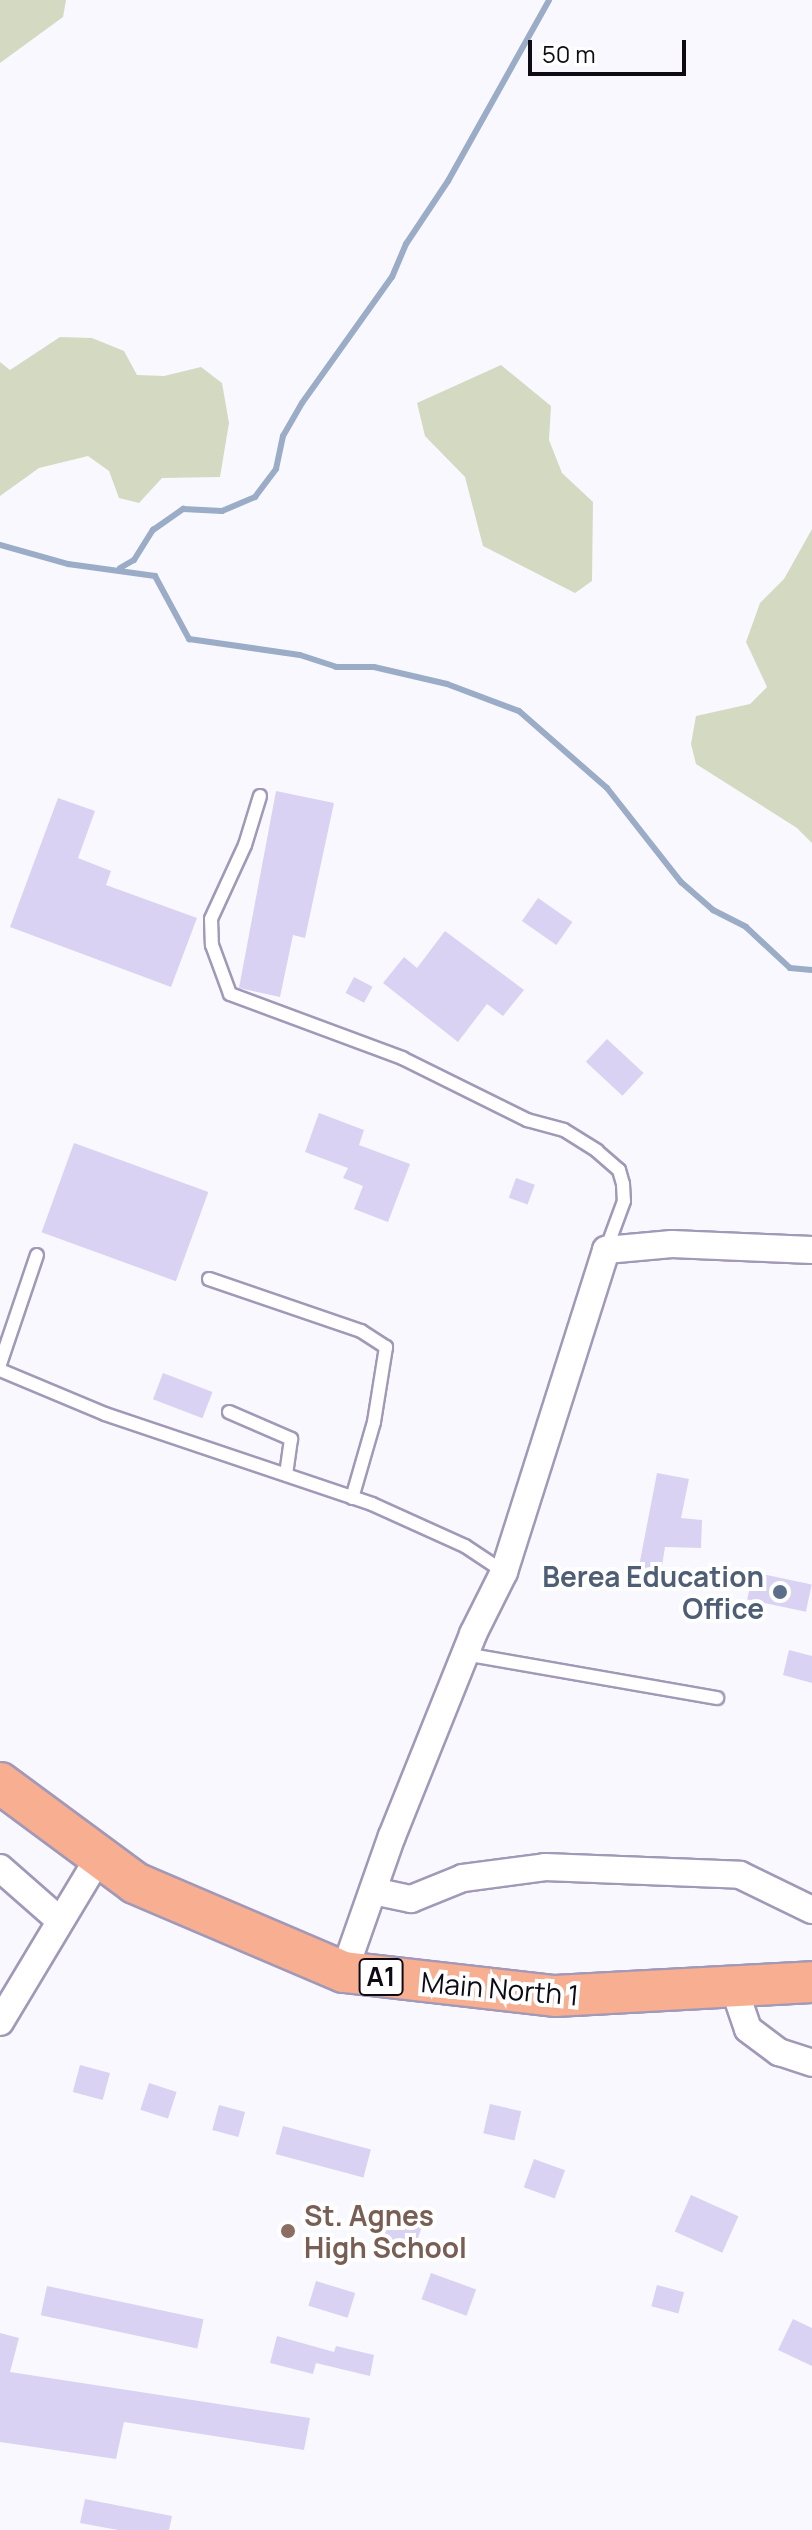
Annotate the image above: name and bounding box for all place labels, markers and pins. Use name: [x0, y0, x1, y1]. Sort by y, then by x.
place label: Berea Education Office: [542, 1559, 764, 1625]
marker: Berea Education Office: [771, 1583, 789, 1601]
place label: St. Agnes High School: [304, 2198, 467, 2264]
marker: St. Agnes High School: [279, 2222, 297, 2240]

